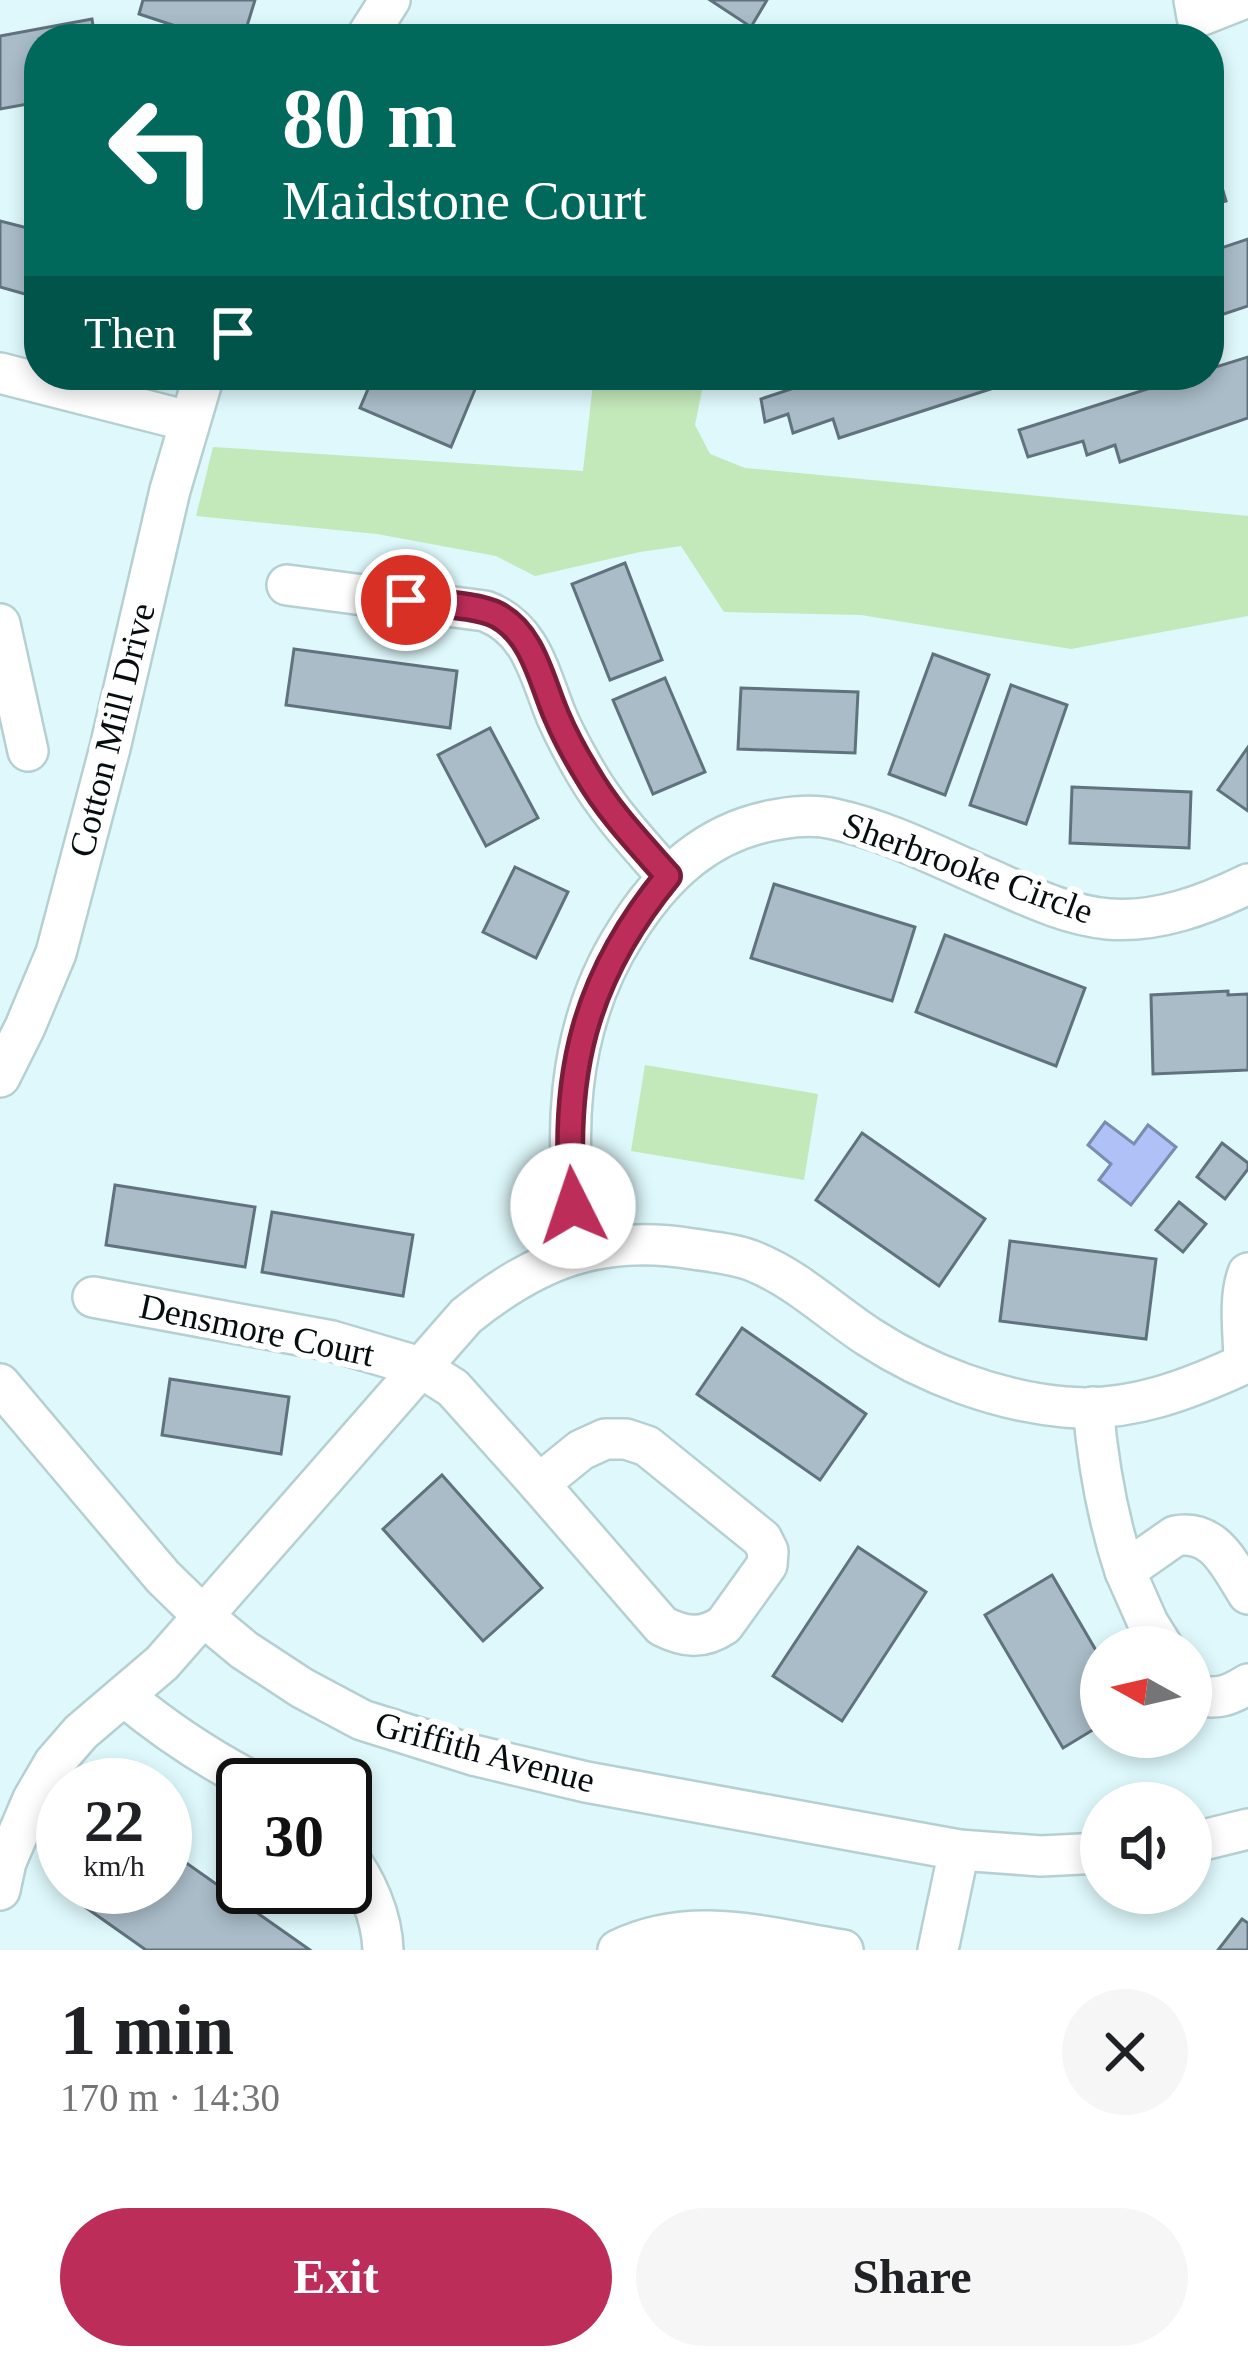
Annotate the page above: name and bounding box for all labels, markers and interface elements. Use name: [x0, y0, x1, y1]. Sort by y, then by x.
icon: left: [84, 72, 240, 228]
text: 80 m: [282, 72, 457, 165]
text: Maidstone Court: [282, 171, 646, 231]
icon: arrive: [200, 300, 266, 366]
text: Then: [84, 308, 176, 358]
pin: [355, 549, 457, 651]
icon: arrive: [373, 567, 439, 633]
street label: Cotton Mill Drive: [61, 599, 163, 861]
street label: Sherbrooke Circle: [838, 804, 1098, 932]
position arrow: [510, 1143, 636, 1269]
street label: Densmore Court: [136, 1286, 378, 1374]
north arrow: [1080, 1626, 1212, 1758]
map controls: [1080, 1626, 1212, 1914]
street label: Griffith Avenue: [371, 1703, 599, 1801]
speed limit sign: 30: [216, 1758, 372, 1914]
button: sound: [1080, 1782, 1212, 1914]
text: 22: [84, 1788, 144, 1854]
text: km/h: [83, 1849, 145, 1882]
button: close: [1062, 1989, 1188, 2115]
text: 1 min: [60, 1990, 234, 2070]
text: 170 m · 14:30: [60, 2076, 280, 2119]
button: Exit: [60, 2208, 612, 2346]
button: Share: [636, 2208, 1188, 2346]

